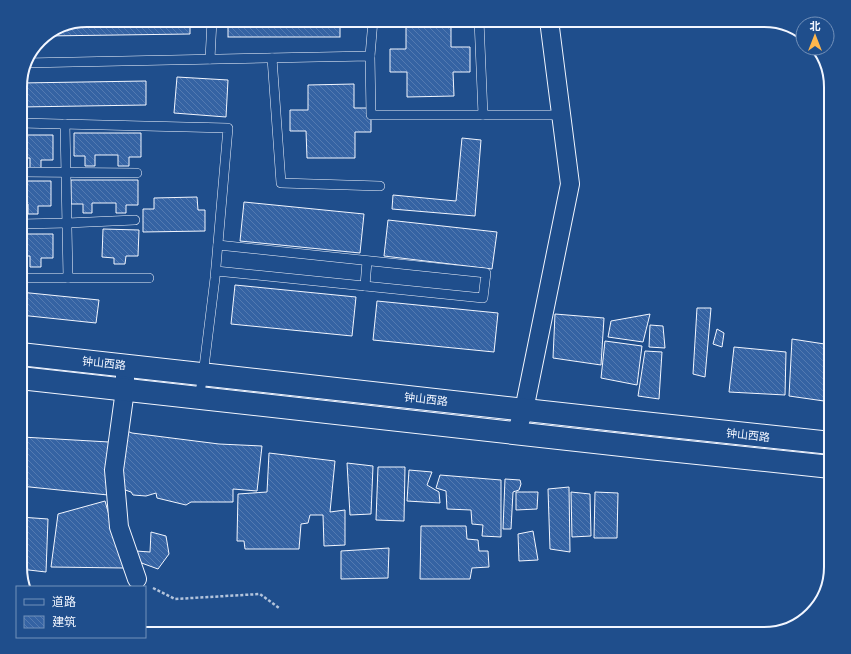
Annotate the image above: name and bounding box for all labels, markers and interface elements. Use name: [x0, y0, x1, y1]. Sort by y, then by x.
north arrow: [795, 16, 835, 56]
text: 北: [810, 20, 821, 34]
street label: 钟山西路: [81, 355, 127, 373]
street label: 钟山西路: [403, 391, 449, 409]
street label: 钟山西路: [725, 427, 771, 445]
legend: [16, 586, 146, 638]
text: 道路: [52, 595, 76, 611]
text: 建筑: [52, 615, 76, 631]

